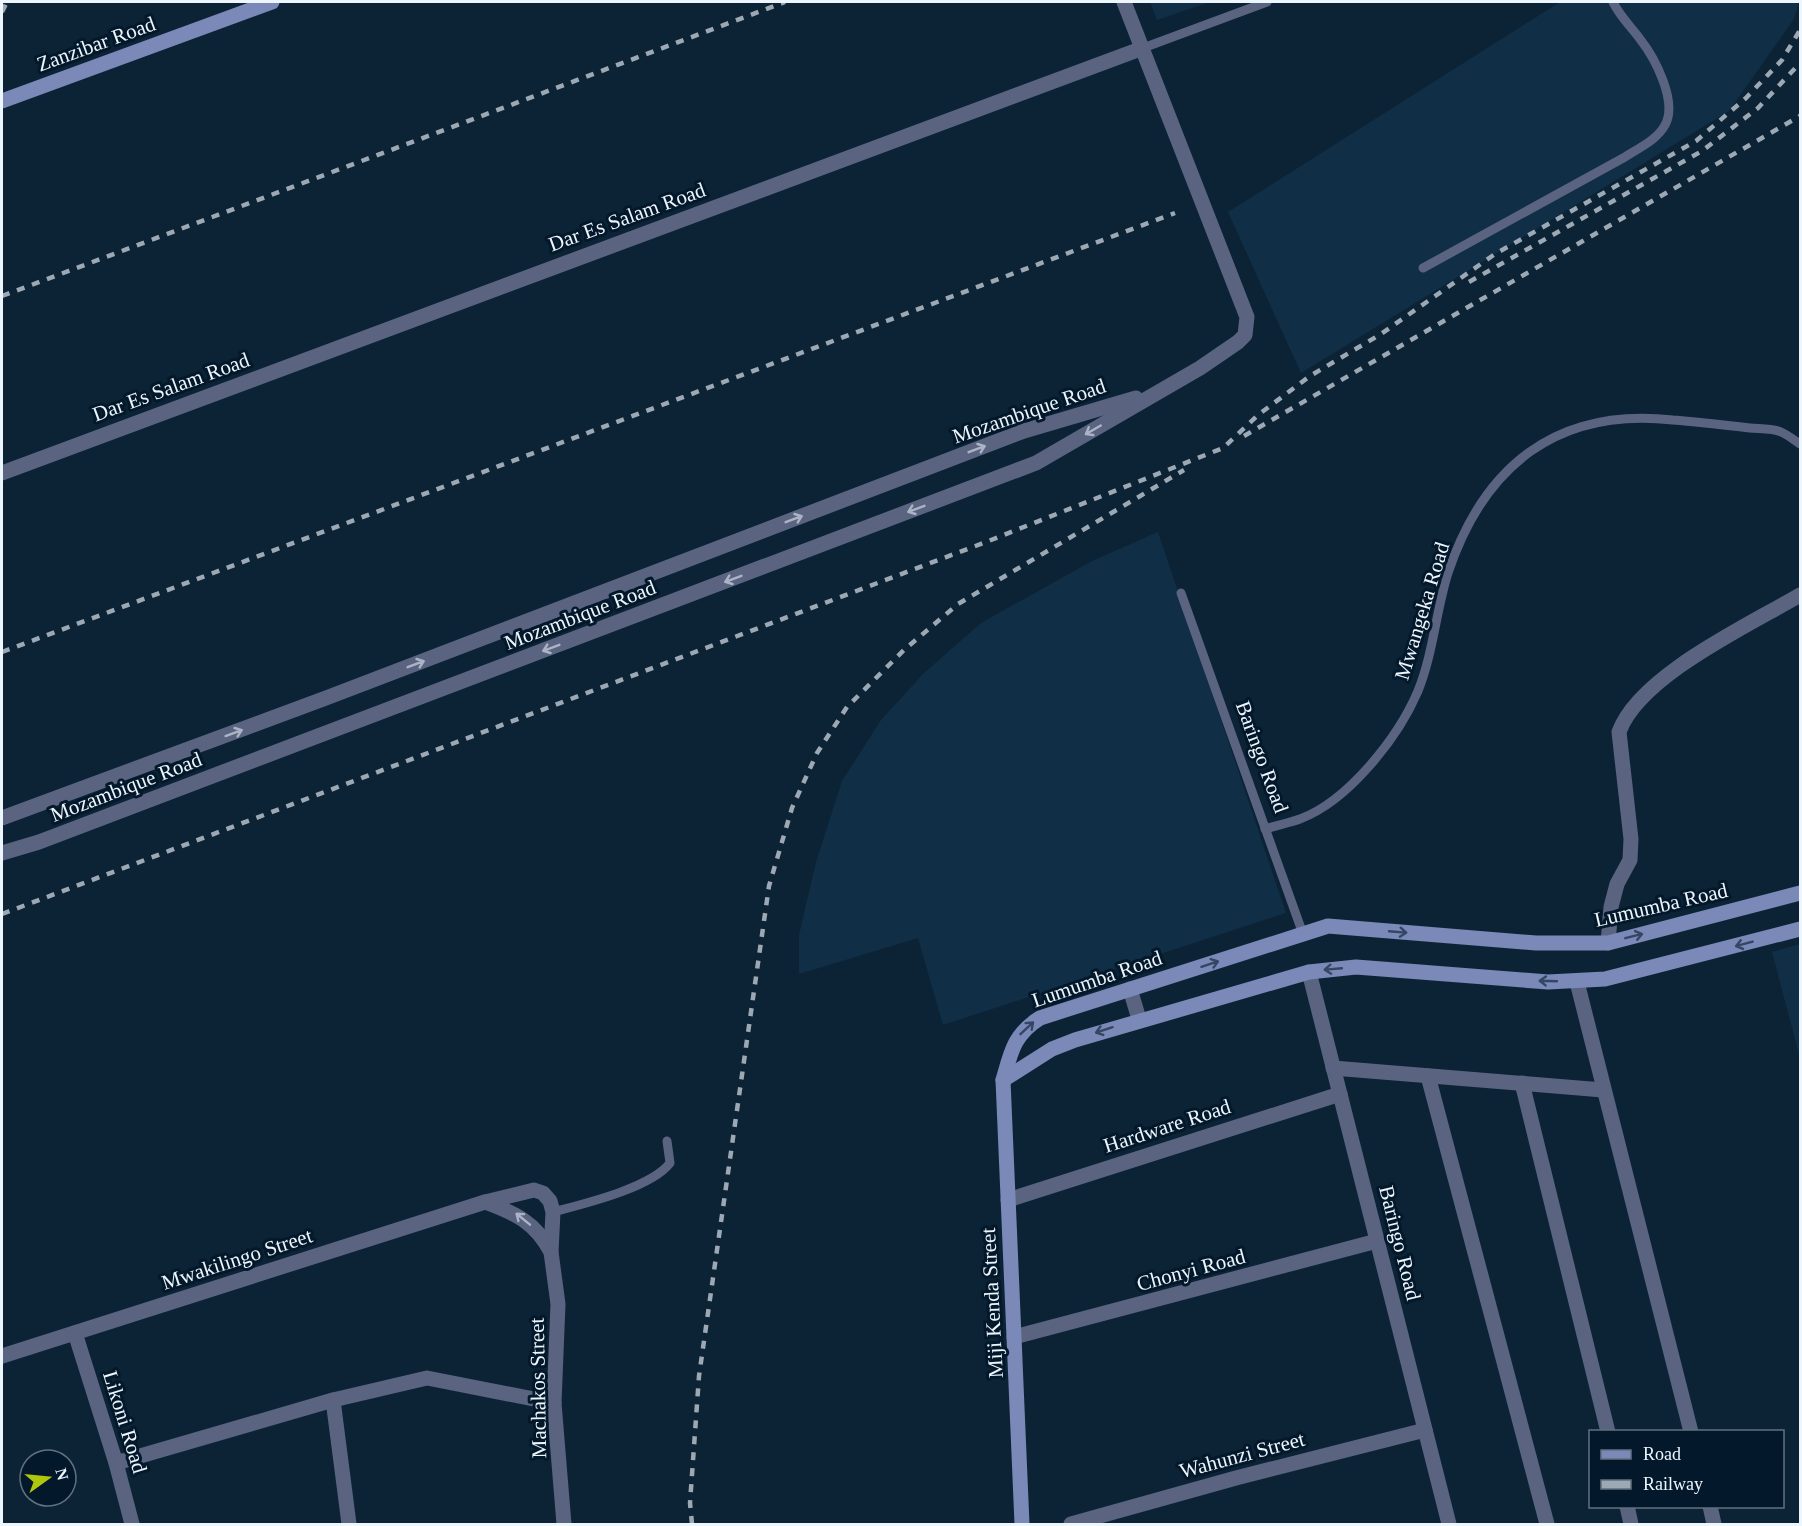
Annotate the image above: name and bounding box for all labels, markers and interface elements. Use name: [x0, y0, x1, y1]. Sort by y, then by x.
street label: Zanzibar Road: [34, 11, 159, 77]
street label: Dar Es Salam Road: [545, 177, 709, 257]
street label: Dar Es Salam Road: [89, 347, 253, 427]
street label: Mozambique Road: [949, 373, 1109, 448]
one-way arrow: [1085, 424, 1102, 436]
one-way arrow: [967, 443, 985, 454]
one-way arrow: [907, 504, 925, 515]
one-way arrow: [785, 513, 803, 524]
street label: Mwangeka Road: [1390, 539, 1455, 683]
one-way arrow: [725, 574, 743, 585]
street label: Mozambique Road: [501, 575, 660, 655]
one-way arrow: [542, 643, 561, 654]
one-way arrow: [406, 658, 425, 669]
street label: Baringo Road: [1231, 698, 1293, 817]
one-way arrow: [224, 726, 243, 737]
street label: Mozambique Road: [47, 747, 206, 827]
street label: Lumumba Road: [1592, 878, 1730, 932]
one-way arrow: [1388, 926, 1408, 937]
one-way arrow: [1624, 930, 1643, 942]
one-way arrow: [1735, 939, 1754, 950]
street label: Lumumba Road: [1029, 945, 1166, 1012]
one-way arrow: [1200, 958, 1219, 969]
one-way arrow: [1324, 964, 1343, 975]
one-way arrow: [1539, 976, 1559, 987]
one-way arrow: [1019, 1022, 1034, 1036]
one-way arrow: [1095, 1025, 1114, 1036]
street label: Hardware Road: [1100, 1094, 1234, 1158]
street label: Baringo Road: [1374, 1183, 1426, 1303]
one-way arrow: [515, 1213, 531, 1226]
street label: Mwakilingo Street: [159, 1223, 315, 1295]
street label: Miji Kenda Street: [976, 1227, 1008, 1379]
street label: Chonyi Road: [1134, 1244, 1248, 1296]
street label: Machakos Street: [525, 1317, 551, 1458]
street label: Likoni Road: [98, 1368, 152, 1476]
street label: Wahunzi Street: [1177, 1427, 1307, 1483]
legend: [1589, 1430, 1784, 1508]
text: Road: [1643, 1444, 1681, 1464]
north arrow: [18, 1448, 78, 1508]
text: N: [52, 1466, 72, 1482]
text: Railway: [1643, 1474, 1703, 1494]

